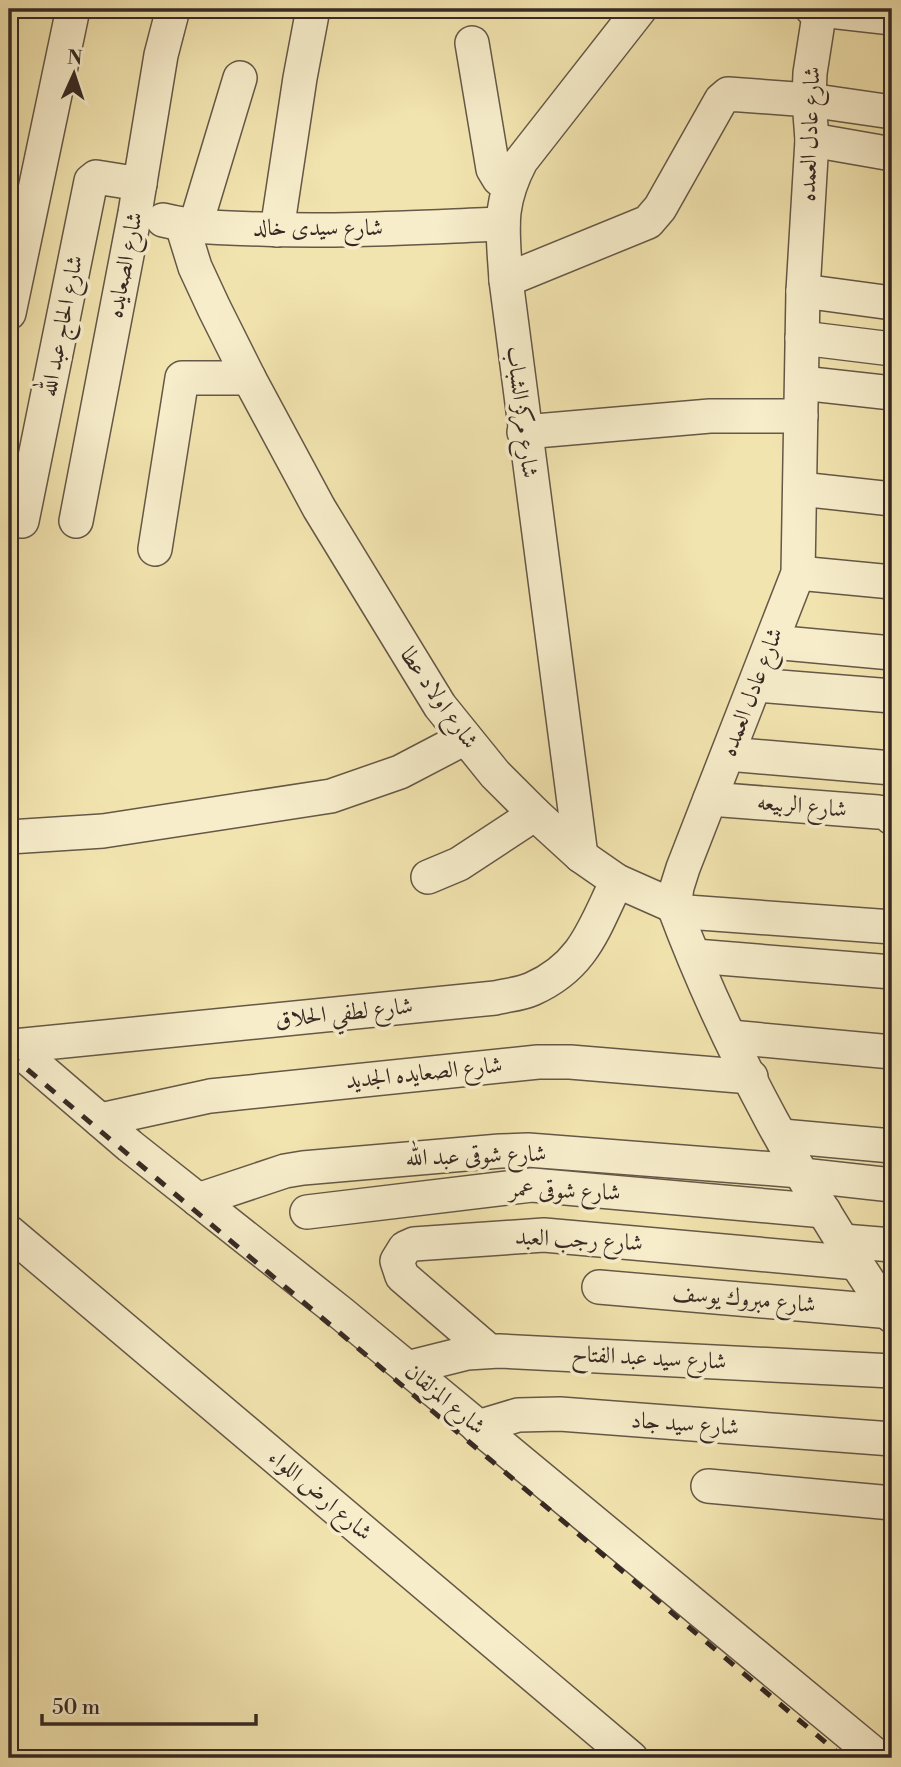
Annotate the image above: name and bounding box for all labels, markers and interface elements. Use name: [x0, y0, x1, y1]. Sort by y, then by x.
north arrow: [38, 38, 108, 108]
text: N: [67, 46, 83, 70]
street label: شارع عادل العمده: [794, 66, 831, 202]
street label: شارع الصعايده: [101, 210, 154, 321]
street label: شارع سيدى خالد: [253, 214, 383, 247]
street label: شارع الحاج عبد الله: [30, 252, 95, 400]
street label: شارع مركز الشباب: [495, 344, 544, 480]
street label: شارع عادل العمده: [715, 624, 794, 762]
street label: شارع اولاد عطا: [390, 642, 484, 757]
street label: شارع الربيعه: [756, 788, 848, 829]
street label: شارع لطفي الحلاق: [274, 992, 415, 1042]
street label: شارع الصعايده الجديد: [344, 1051, 504, 1100]
street label: شارع شوقى عبد الله: [405, 1135, 547, 1177]
street label: شارع شوقى عمر: [507, 1175, 621, 1212]
street label: شارع رجب العبد: [514, 1223, 644, 1262]
street label: شارع مبروك يوسف: [671, 1279, 817, 1324]
street label: شارع سيد عبد الفتاح: [571, 1340, 727, 1382]
street label: شارع المزلقان: [396, 1357, 491, 1445]
street label: شارع سيد جاد: [630, 1406, 740, 1447]
street label: شارع ارض اللواء: [259, 1443, 378, 1551]
scale bar: [42, 1683, 256, 1727]
text: 50 m: [52, 1695, 100, 1721]

